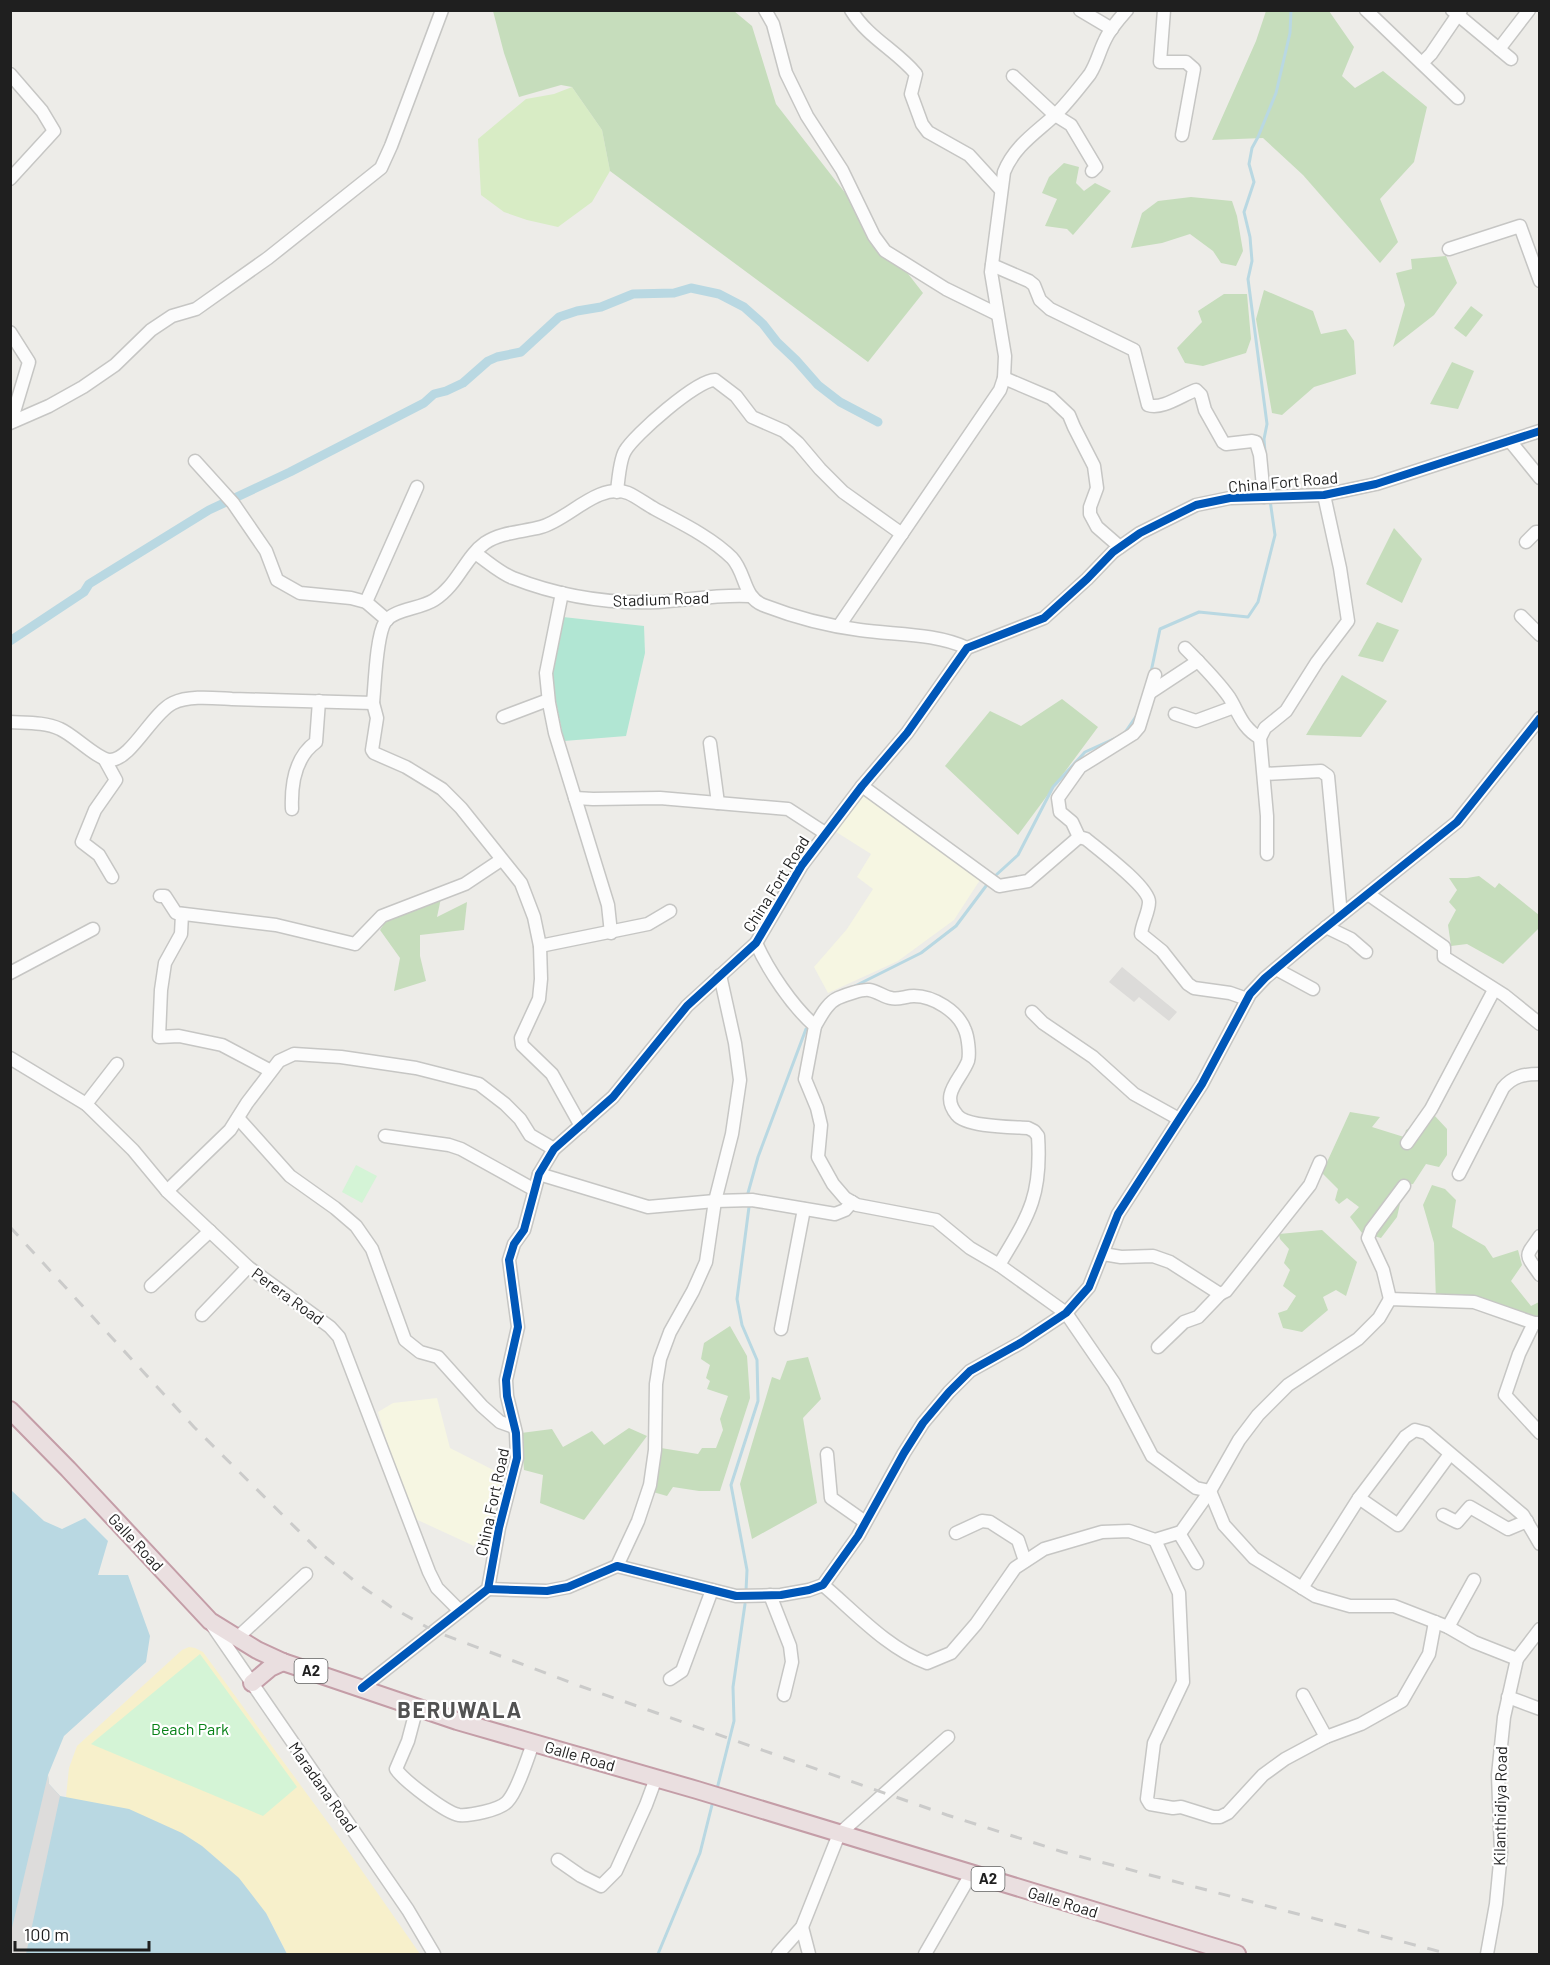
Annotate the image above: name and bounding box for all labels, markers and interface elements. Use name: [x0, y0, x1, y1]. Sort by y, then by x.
street label: China Fort Road: [1227, 467, 1339, 496]
street label: Stadium Road: [612, 587, 710, 610]
street label: China Fort Road: [738, 832, 813, 935]
street label: Perera Road: [249, 1263, 328, 1328]
street label: China Fort Road: [471, 1446, 512, 1558]
street label: Galle Road: [105, 1509, 168, 1575]
road number: A2: [294, 1659, 328, 1683]
district label: BERUWALA: [397, 1696, 523, 1722]
park label: Beach Park: [151, 1719, 229, 1738]
street label: Galle Road: [543, 1736, 618, 1775]
street label: Maradana Road: [285, 1738, 362, 1836]
street label: Kilanthidiya Road: [1489, 1746, 1510, 1866]
road number: A2: [972, 1867, 1004, 1891]
street label: Galle Road: [1026, 1882, 1101, 1921]
scale bar: [15, 1914, 148, 1952]
text: 100 m: [24, 1923, 69, 1945]

